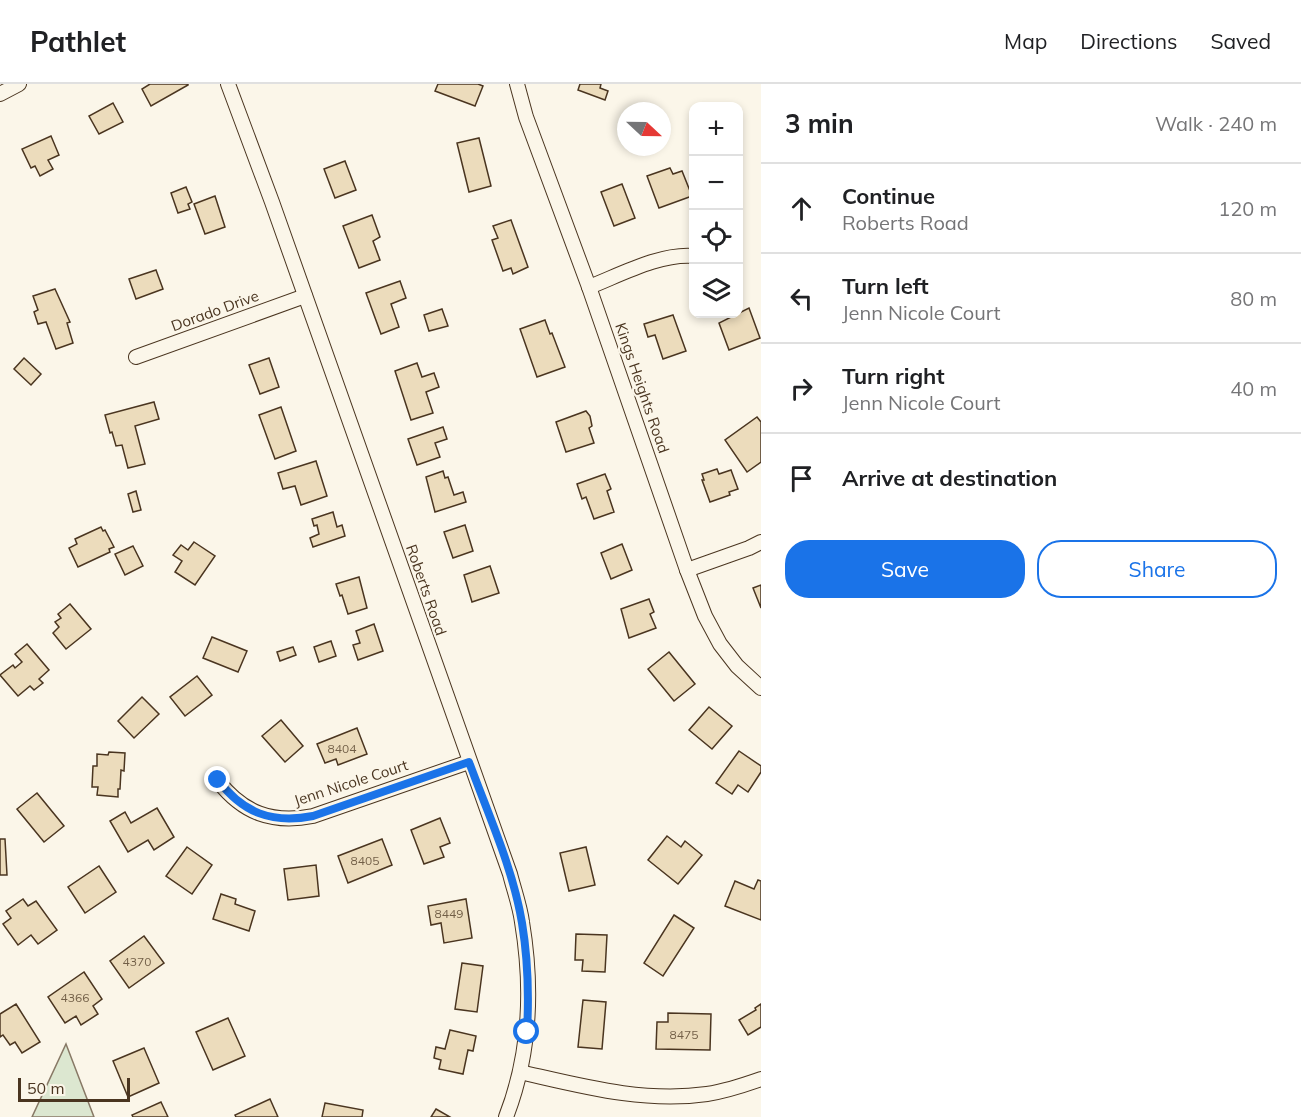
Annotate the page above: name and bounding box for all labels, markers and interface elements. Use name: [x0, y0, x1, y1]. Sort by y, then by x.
text: Pathlet: [30, 24, 126, 59]
text: Map: [1004, 28, 1047, 54]
text: Directions: [1080, 28, 1177, 54]
text: Saved: [1210, 28, 1271, 54]
north arrow: [617, 102, 671, 156]
map controls: [689, 102, 743, 318]
button: +: [689, 102, 743, 156]
text: 3 min: [785, 107, 854, 140]
text: Walk · 240 m: [1155, 111, 1277, 136]
button: −: [689, 156, 743, 210]
text: Continue: [842, 182, 935, 210]
icon: ahead: [785, 192, 818, 225]
text: 120 m: [1218, 196, 1277, 221]
button: locate: [689, 210, 743, 264]
text: Roberts Road: [842, 210, 969, 235]
button: layers: [689, 264, 743, 318]
text: Turn left: [842, 272, 929, 300]
icon: left: [785, 282, 818, 315]
street label: Dorado Drive: [168, 286, 261, 335]
text: 80 m: [1230, 286, 1277, 311]
text: Jenn Nicole Court: [842, 300, 1001, 325]
street label: Kings Heights Road: [611, 320, 674, 456]
text: Turn right: [842, 362, 945, 390]
icon: right: [785, 372, 818, 405]
text: 40 m: [1230, 376, 1277, 401]
text: Jenn Nicole Court: [842, 390, 1001, 415]
icon: arrive: [785, 462, 818, 495]
text: Arrive at destination: [842, 464, 1057, 492]
button: Save: [785, 540, 1025, 598]
button: Share: [1037, 540, 1277, 598]
street label: Roberts Road: [402, 542, 451, 638]
house number: 8404: [328, 741, 356, 756]
street label: Jenn Nicole Court: [291, 755, 410, 810]
route end: [204, 766, 230, 792]
house number: 8405: [351, 853, 379, 868]
house number: 8449: [435, 906, 463, 921]
house number: 4370: [123, 954, 151, 969]
house number: 4366: [61, 990, 89, 1005]
route start: [513, 1018, 539, 1044]
house number: 8475: [670, 1027, 698, 1042]
scale bar: [18, 1075, 130, 1102]
text: 50 m: [27, 1078, 64, 1098]

